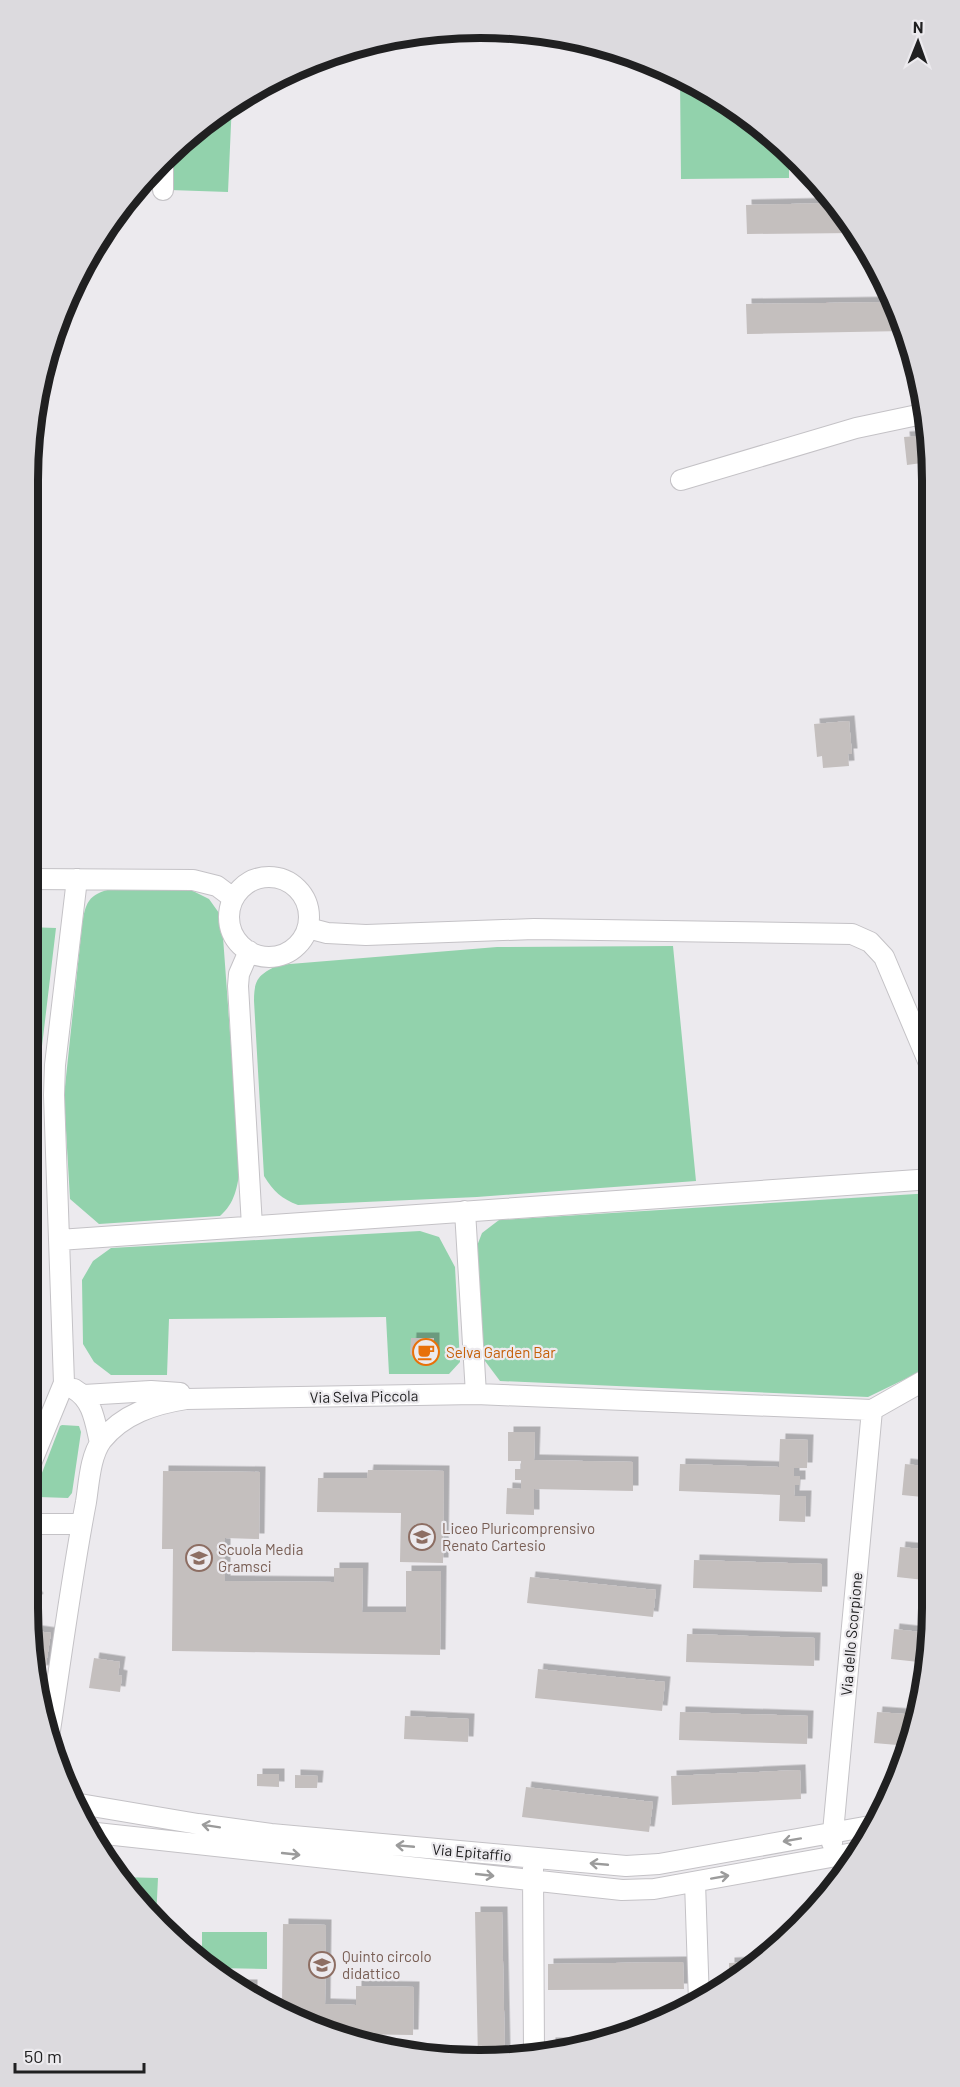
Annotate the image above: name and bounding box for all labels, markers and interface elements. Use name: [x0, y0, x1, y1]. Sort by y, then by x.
north arrow: [888, 12, 948, 72]
text: N: [913, 17, 924, 36]
cafe icon: Selva Garden Bar: [411, 1337, 441, 1367]
place label: Selva Garden Bar: [446, 1343, 556, 1361]
street label: Via Selva Piccola: [310, 1386, 418, 1406]
place label: Liceo Pluricomprensivo Renato Cartesio: [442, 1519, 595, 1554]
school or university icon: Liceo Pluricomprensivo Renato Cartesio: [407, 1522, 437, 1552]
place label: Scuola Media Gramsci: [218, 1540, 303, 1575]
school or university icon: Scuola Media Gramsci: [184, 1543, 214, 1573]
street label: Via dello Scorpione: [837, 1571, 865, 1697]
one-way arrow: [202, 1821, 221, 1832]
one-way arrow: [783, 1835, 802, 1846]
one-way arrow: [396, 1840, 416, 1851]
street label: Via Epitaffio: [431, 1840, 513, 1864]
one-way arrow: [281, 1849, 301, 1860]
one-way arrow: [590, 1858, 610, 1869]
one-way arrow: [475, 1870, 494, 1881]
one-way arrow: [710, 1872, 729, 1883]
place label: Quinto circolo didattico: [342, 1947, 432, 1982]
school or university icon: Quinto circolo didattico: [307, 1950, 337, 1980]
scale bar: [15, 2036, 144, 2074]
text: 50 m: [24, 2045, 62, 2067]

